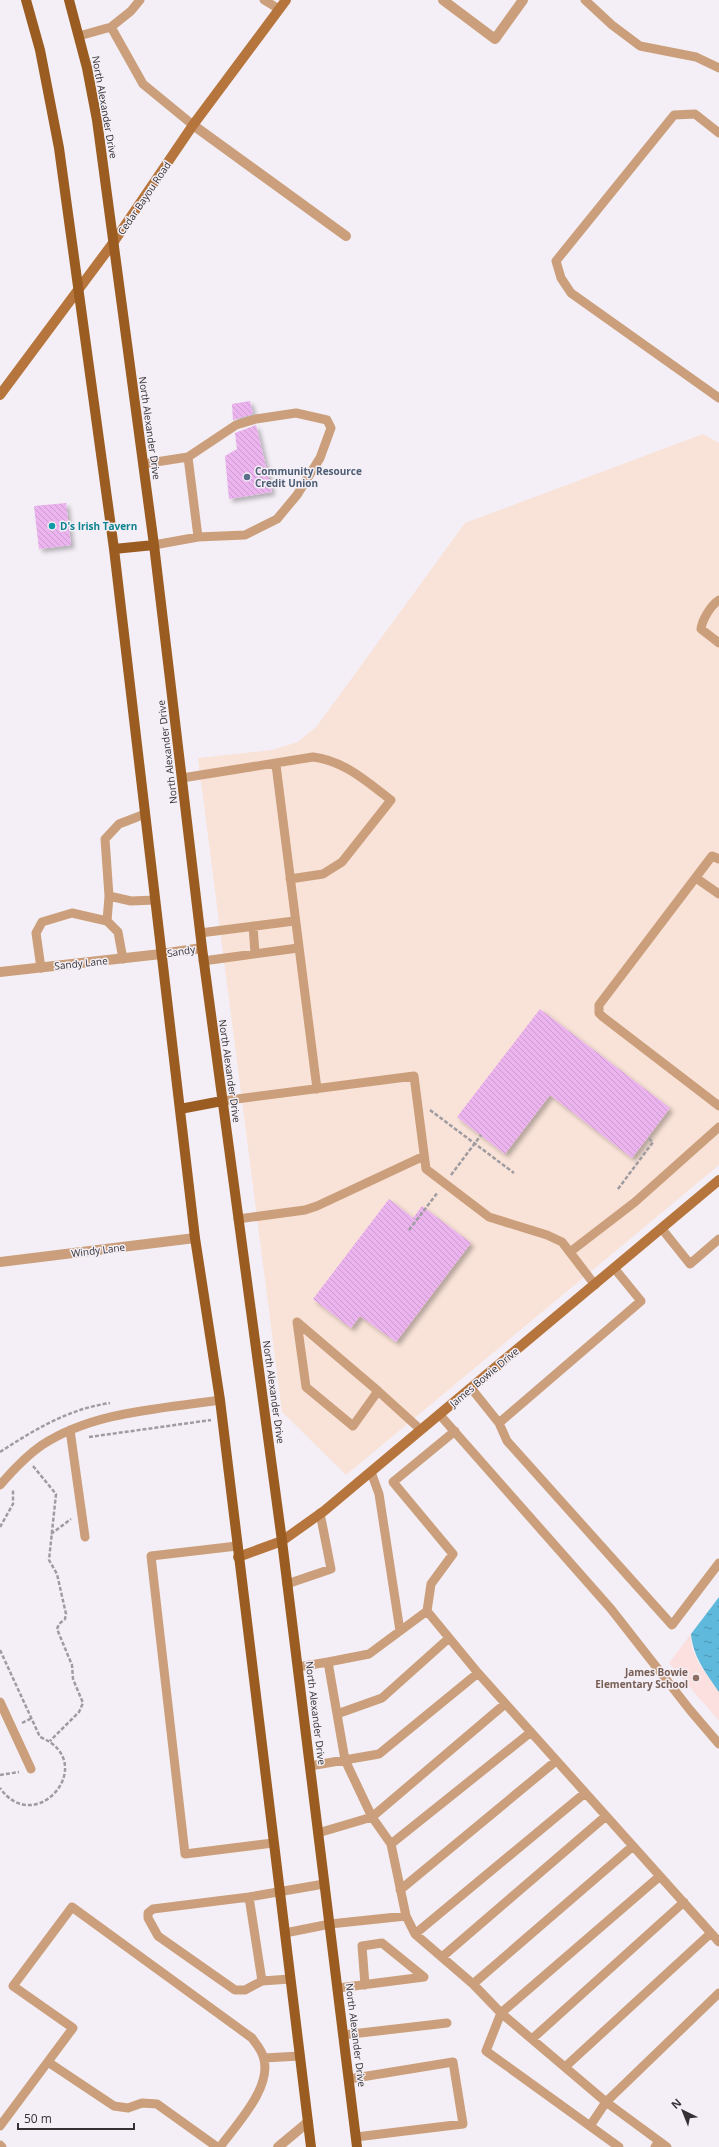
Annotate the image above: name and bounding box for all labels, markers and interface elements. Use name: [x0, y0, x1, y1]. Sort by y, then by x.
street label: North Alexander Drive: [89, 54, 121, 160]
street label: Cedar Bayou Road: [114, 158, 174, 238]
street label: North Alexander Drive: [136, 375, 164, 481]
place label: Community Resource Credit Union: [255, 464, 362, 490]
marker: Community Resource Credit Union: [242, 472, 252, 482]
place label: D's Irish Tavern: [60, 519, 137, 533]
marker: D's Irish Tavern: [47, 521, 57, 531]
street label: North Alexander Drive: [154, 699, 180, 805]
street label: Sandy: [166, 942, 197, 960]
street label: Sandy Lane: [54, 953, 109, 973]
street label: North Alexander Drive: [216, 1018, 244, 1124]
street label: Windy Lane: [70, 1240, 126, 1260]
street label: North Alexander Drive: [260, 1339, 288, 1445]
street label: James Bowie Drive: [446, 1344, 522, 1411]
street label: North Alexander Drive: [303, 1660, 329, 1766]
place label: James Bowie Elementary School: [595, 1665, 688, 1691]
marker: James Bowie Elementary School: [691, 1673, 701, 1683]
street label: North Alexander Drive: [343, 1982, 369, 2088]
north arrow: [663, 2091, 703, 2131]
text: N: [667, 2095, 684, 2112]
scale bar: [18, 2105, 134, 2131]
text: 50 m: [24, 2110, 52, 2127]

